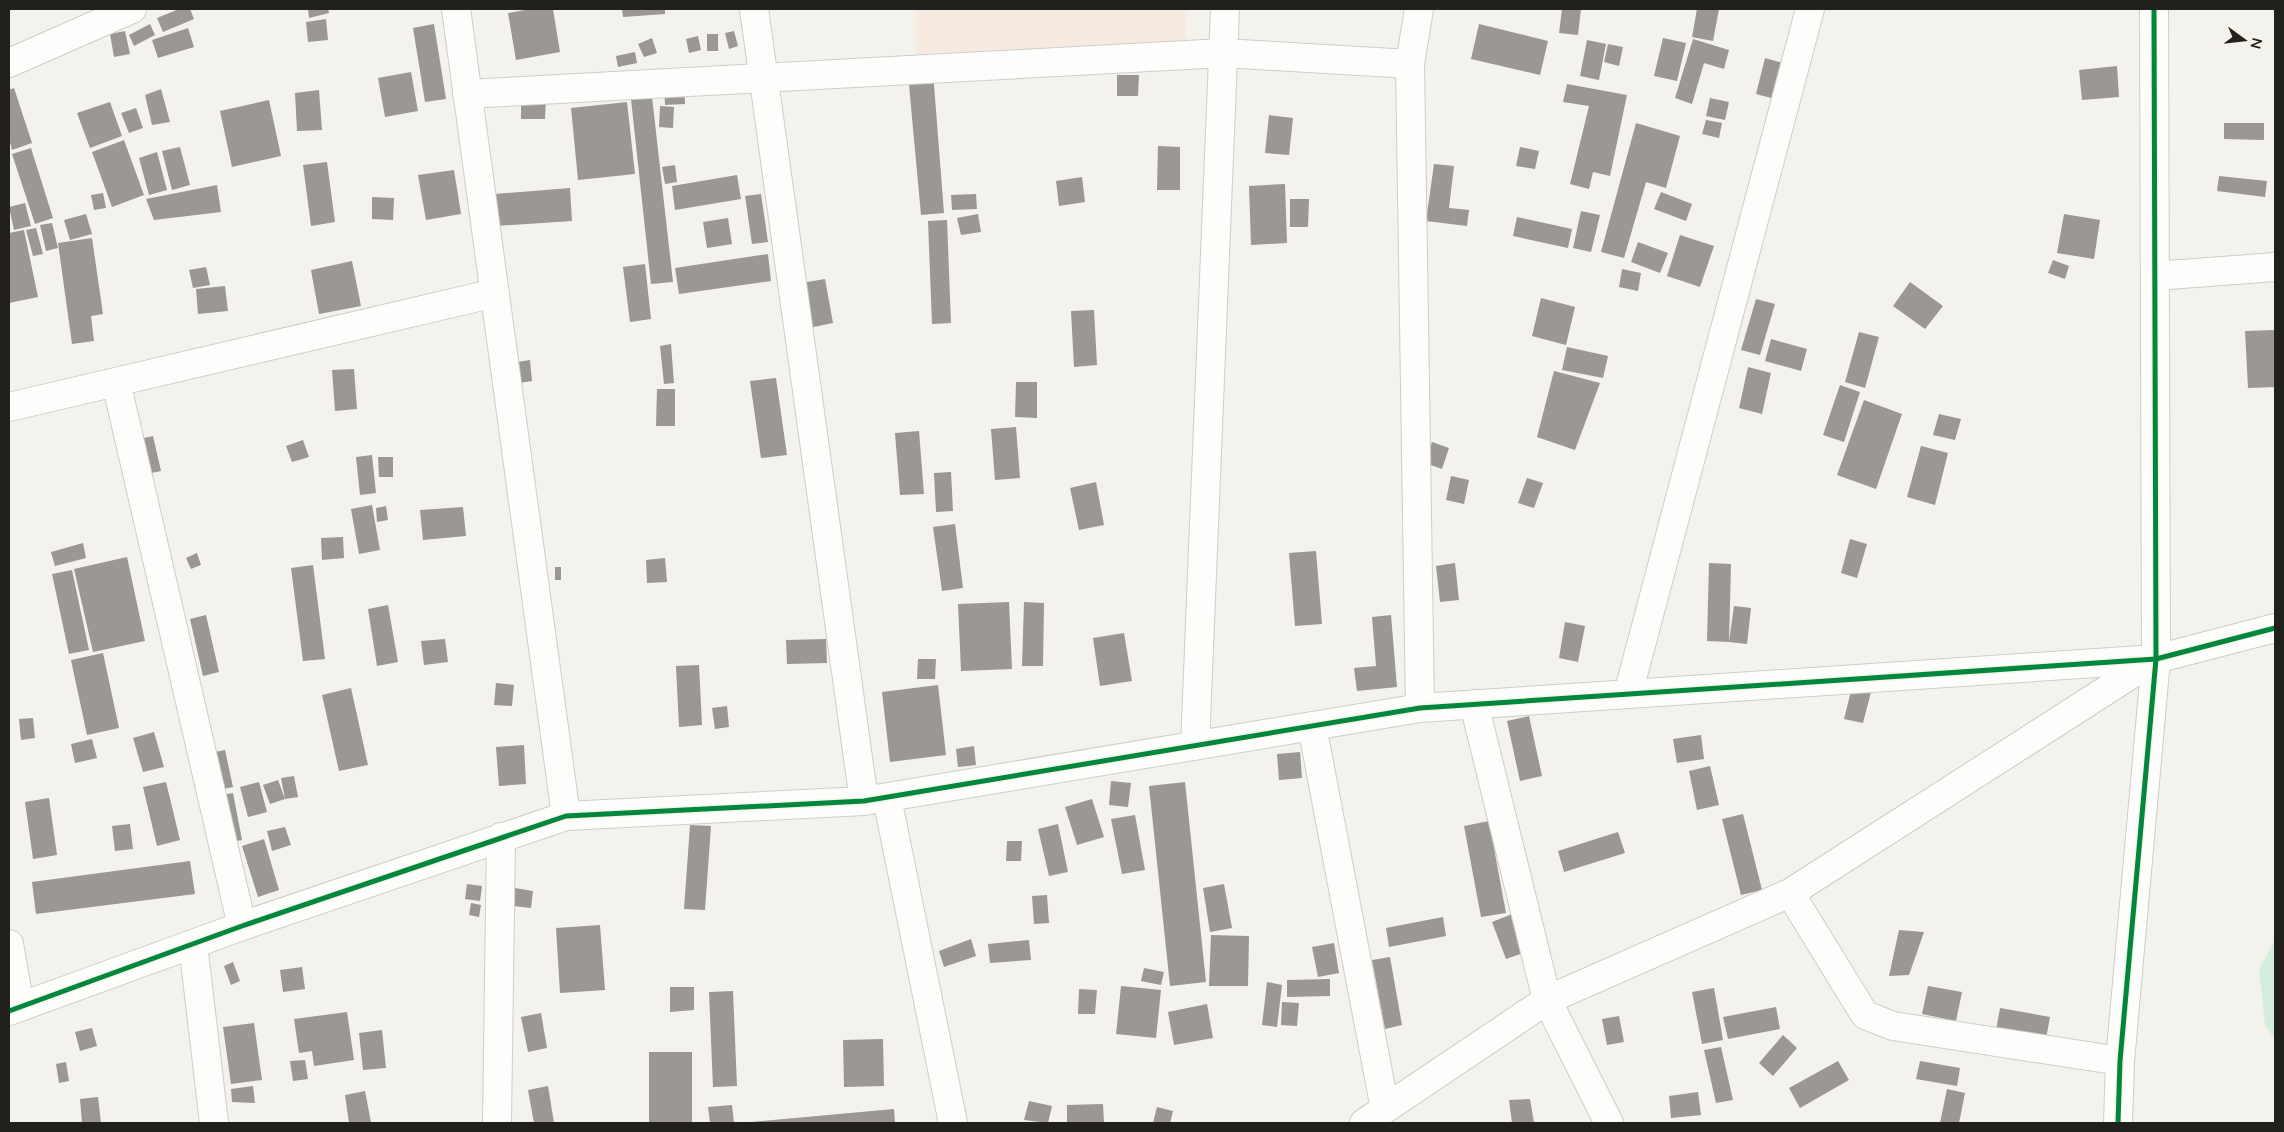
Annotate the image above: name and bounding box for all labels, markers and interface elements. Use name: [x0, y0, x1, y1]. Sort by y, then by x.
north arrow: [2219, 15, 2269, 65]
text: N: [2246, 36, 2267, 51]

